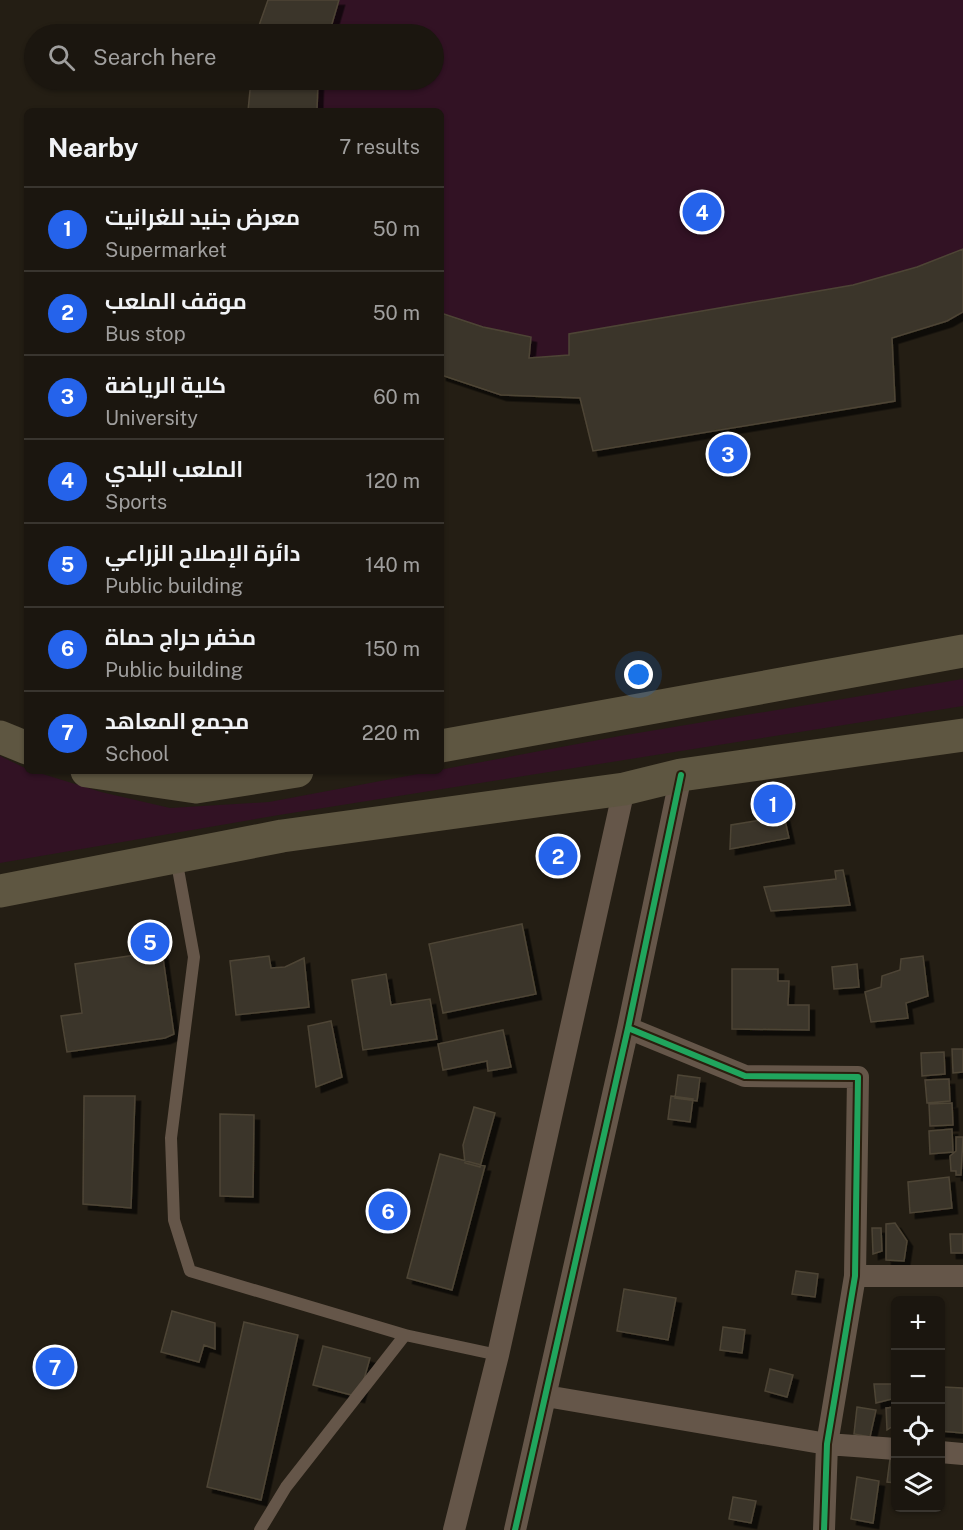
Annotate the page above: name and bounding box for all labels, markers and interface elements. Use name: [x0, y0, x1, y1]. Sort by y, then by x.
search box: [24, 24, 444, 90]
icon: search: [45, 41, 78, 74]
text: Search here: [93, 44, 217, 70]
text: Nearby: [48, 132, 138, 163]
text: 7 results: [339, 135, 420, 159]
pin: 4: [682, 190, 722, 234]
text: معرض جنيد للغرانيت: [105, 204, 300, 230]
text: 1: [63, 217, 72, 241]
text: 50 m: [373, 217, 420, 241]
text: Supermarket: [105, 238, 227, 262]
text: موقف الملعب: [105, 288, 247, 314]
text: 2: [61, 301, 74, 325]
text: 50 m: [373, 301, 420, 325]
text: Bus stop: [105, 322, 186, 346]
text: كلية الرياضة: [105, 372, 226, 398]
text: 3: [61, 385, 74, 409]
text: 60 m: [373, 385, 420, 409]
text: University: [105, 406, 198, 430]
pin: 3: [708, 432, 748, 476]
text: الملعب البلدي: [105, 456, 243, 482]
text: 4: [61, 469, 74, 493]
text: 120 m: [366, 469, 420, 493]
text: Sports: [105, 490, 167, 514]
text: دائرة الإصلاح الزراعي: [105, 540, 300, 566]
text: 5: [61, 553, 74, 577]
text: 140 m: [365, 553, 420, 577]
text: Public building: [105, 574, 243, 598]
text: مخفر حراج حماة: [105, 624, 256, 650]
text: 6: [61, 637, 74, 661]
text: 150 m: [365, 637, 420, 661]
text: Public building: [105, 658, 243, 682]
your location: [624, 660, 653, 689]
text: مجمع المعاهد: [105, 708, 249, 734]
text: 7: [61, 721, 74, 745]
text: 220 m: [362, 721, 420, 745]
text: School: [105, 742, 169, 766]
pin: 1: [754, 782, 792, 826]
pin: 2: [538, 834, 578, 878]
pin: 5: [130, 920, 170, 964]
pin: 6: [368, 1188, 408, 1234]
map controls: [891, 1296, 945, 1512]
button: +: [891, 1296, 945, 1350]
pin: 7: [36, 1344, 74, 1390]
button: −: [891, 1350, 945, 1404]
button: locate: [891, 1404, 945, 1458]
button: layers: [891, 1458, 945, 1512]

